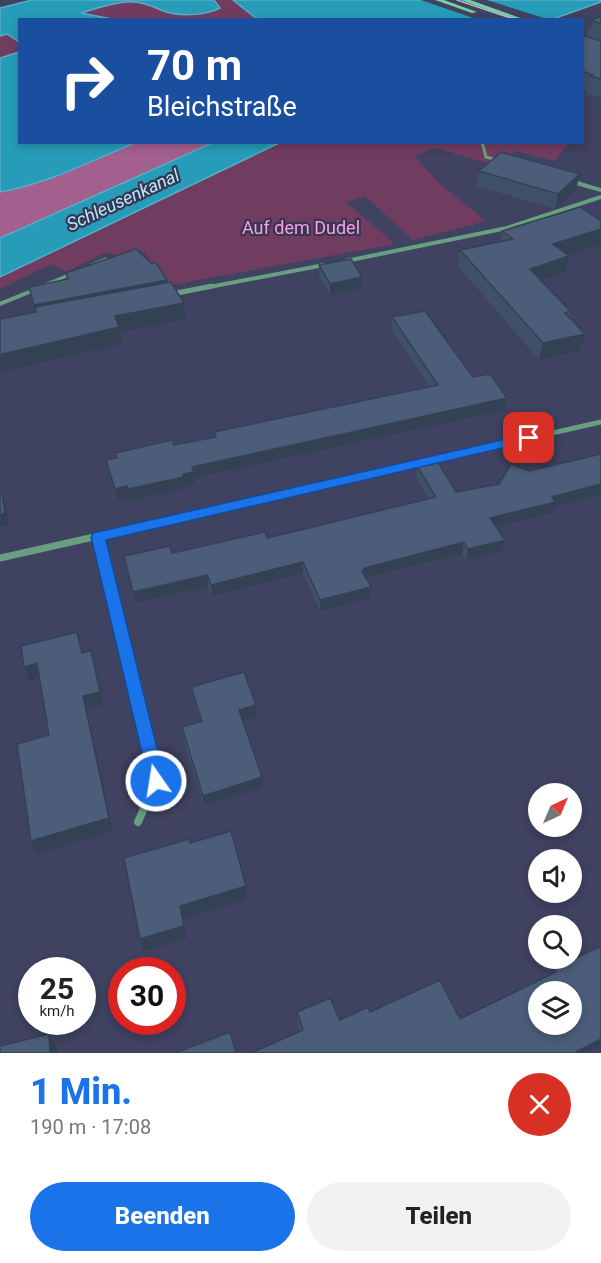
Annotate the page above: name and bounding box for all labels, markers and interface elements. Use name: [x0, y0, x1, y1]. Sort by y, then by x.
text: 70 m: [147, 41, 242, 90]
icon: right: [48, 42, 126, 120]
text: Bleichstraße: [147, 91, 297, 123]
water label: Schleusenkanal: [63, 164, 183, 235]
park label: Auf dem Dudel: [242, 217, 360, 238]
pin: [503, 412, 554, 463]
icon: arrive: [512, 421, 545, 454]
position arrow: [124, 749, 188, 813]
north arrow: [528, 783, 582, 837]
map controls: [528, 783, 582, 1035]
button: sound: [528, 849, 582, 903]
button: search: [528, 915, 582, 969]
speed limit sign: 30: [108, 957, 186, 1035]
text: 25: [40, 971, 74, 1006]
button: layers: [528, 981, 582, 1035]
text: km/h: [39, 1002, 75, 1020]
text: 1 Min.: [30, 1071, 132, 1113]
button: close: [508, 1073, 571, 1136]
text: 190 m · 17:08: [30, 1115, 151, 1139]
button: Beenden: [30, 1182, 295, 1251]
button: Teilen: [307, 1182, 571, 1251]

